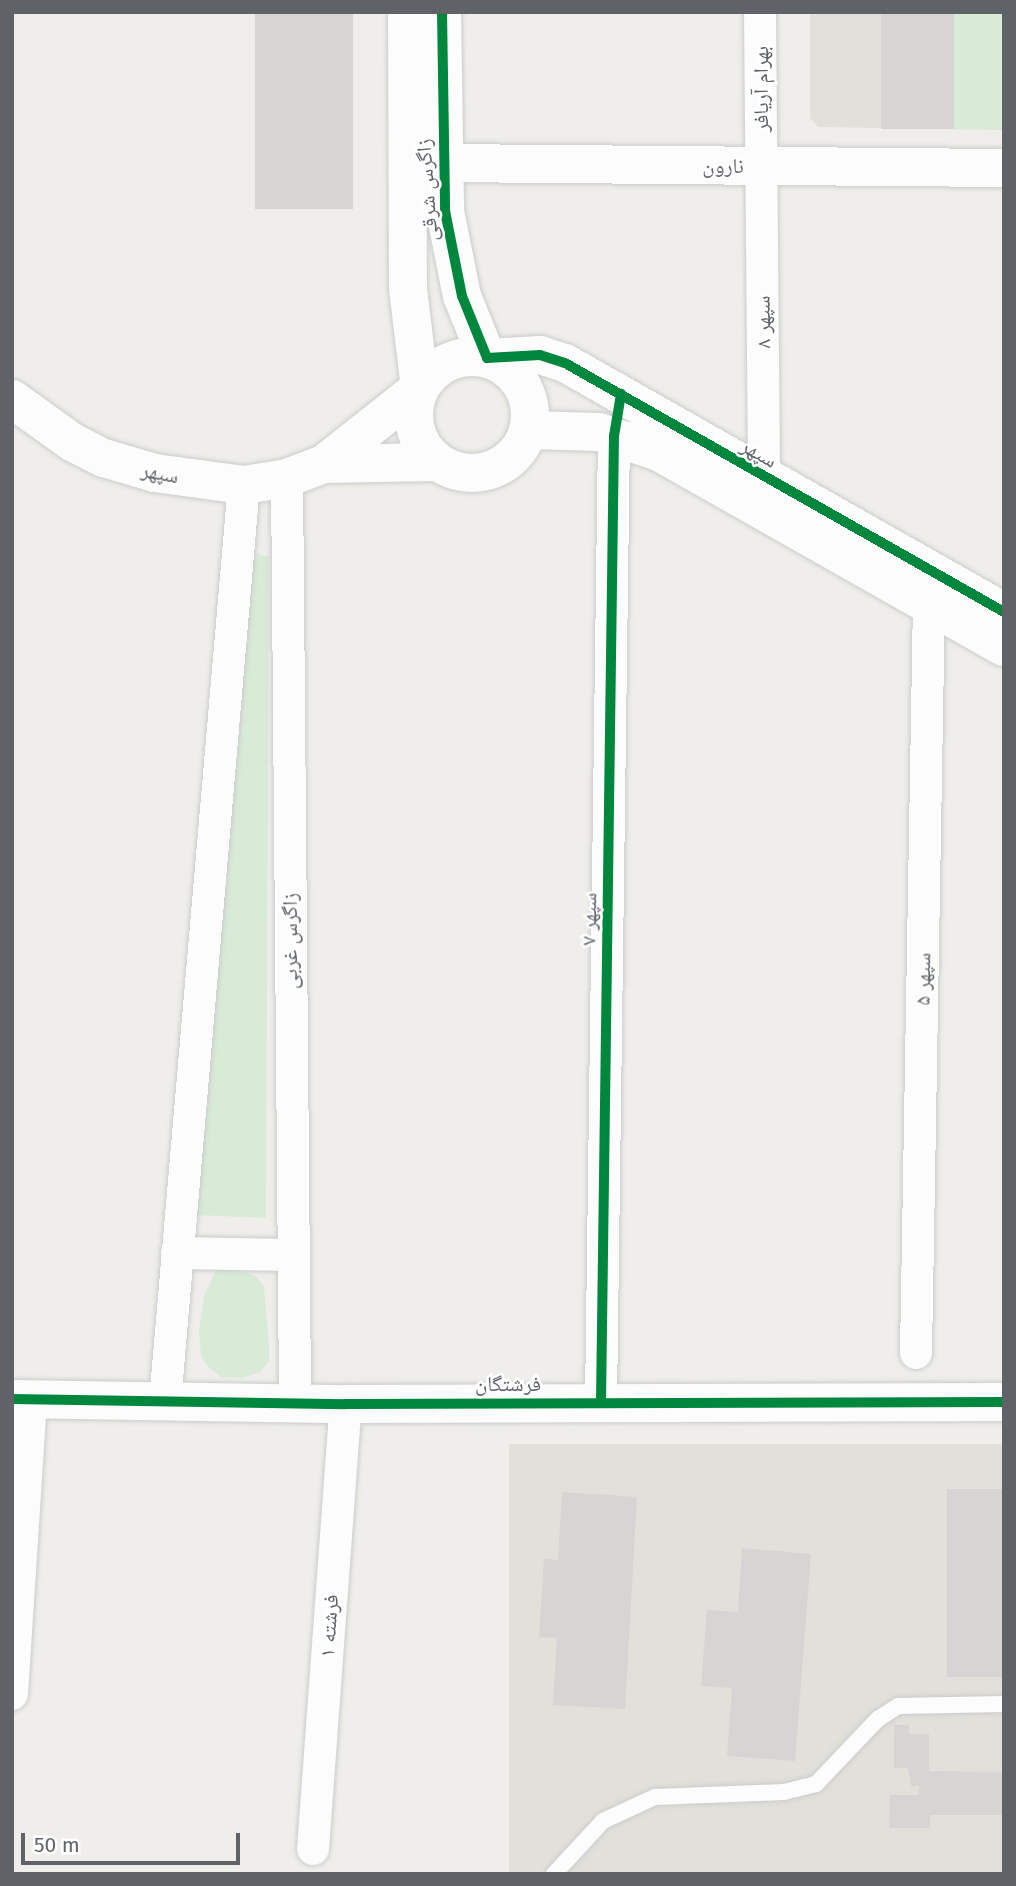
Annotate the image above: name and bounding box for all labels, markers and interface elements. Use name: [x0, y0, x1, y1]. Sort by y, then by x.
street label: بهرام آریافر: [748, 46, 774, 132]
street label: زاگرس شرقی: [411, 138, 443, 242]
street label: نارون: [702, 153, 744, 179]
street label: سپهر ۸: [750, 295, 776, 349]
street label: سپهر: [736, 433, 782, 473]
street label: سپهر: [139, 457, 181, 489]
street label: سپهر ۷: [576, 892, 602, 946]
street label: زاگرس غربی: [277, 893, 303, 989]
street label: سپهر ۵: [910, 952, 936, 1006]
street label: فرشتگان: [475, 1371, 541, 1397]
street label: فرشته ۱: [314, 1594, 344, 1658]
scale bar: [24, 1820, 243, 1864]
text: 50 m: [34, 1832, 80, 1858]

